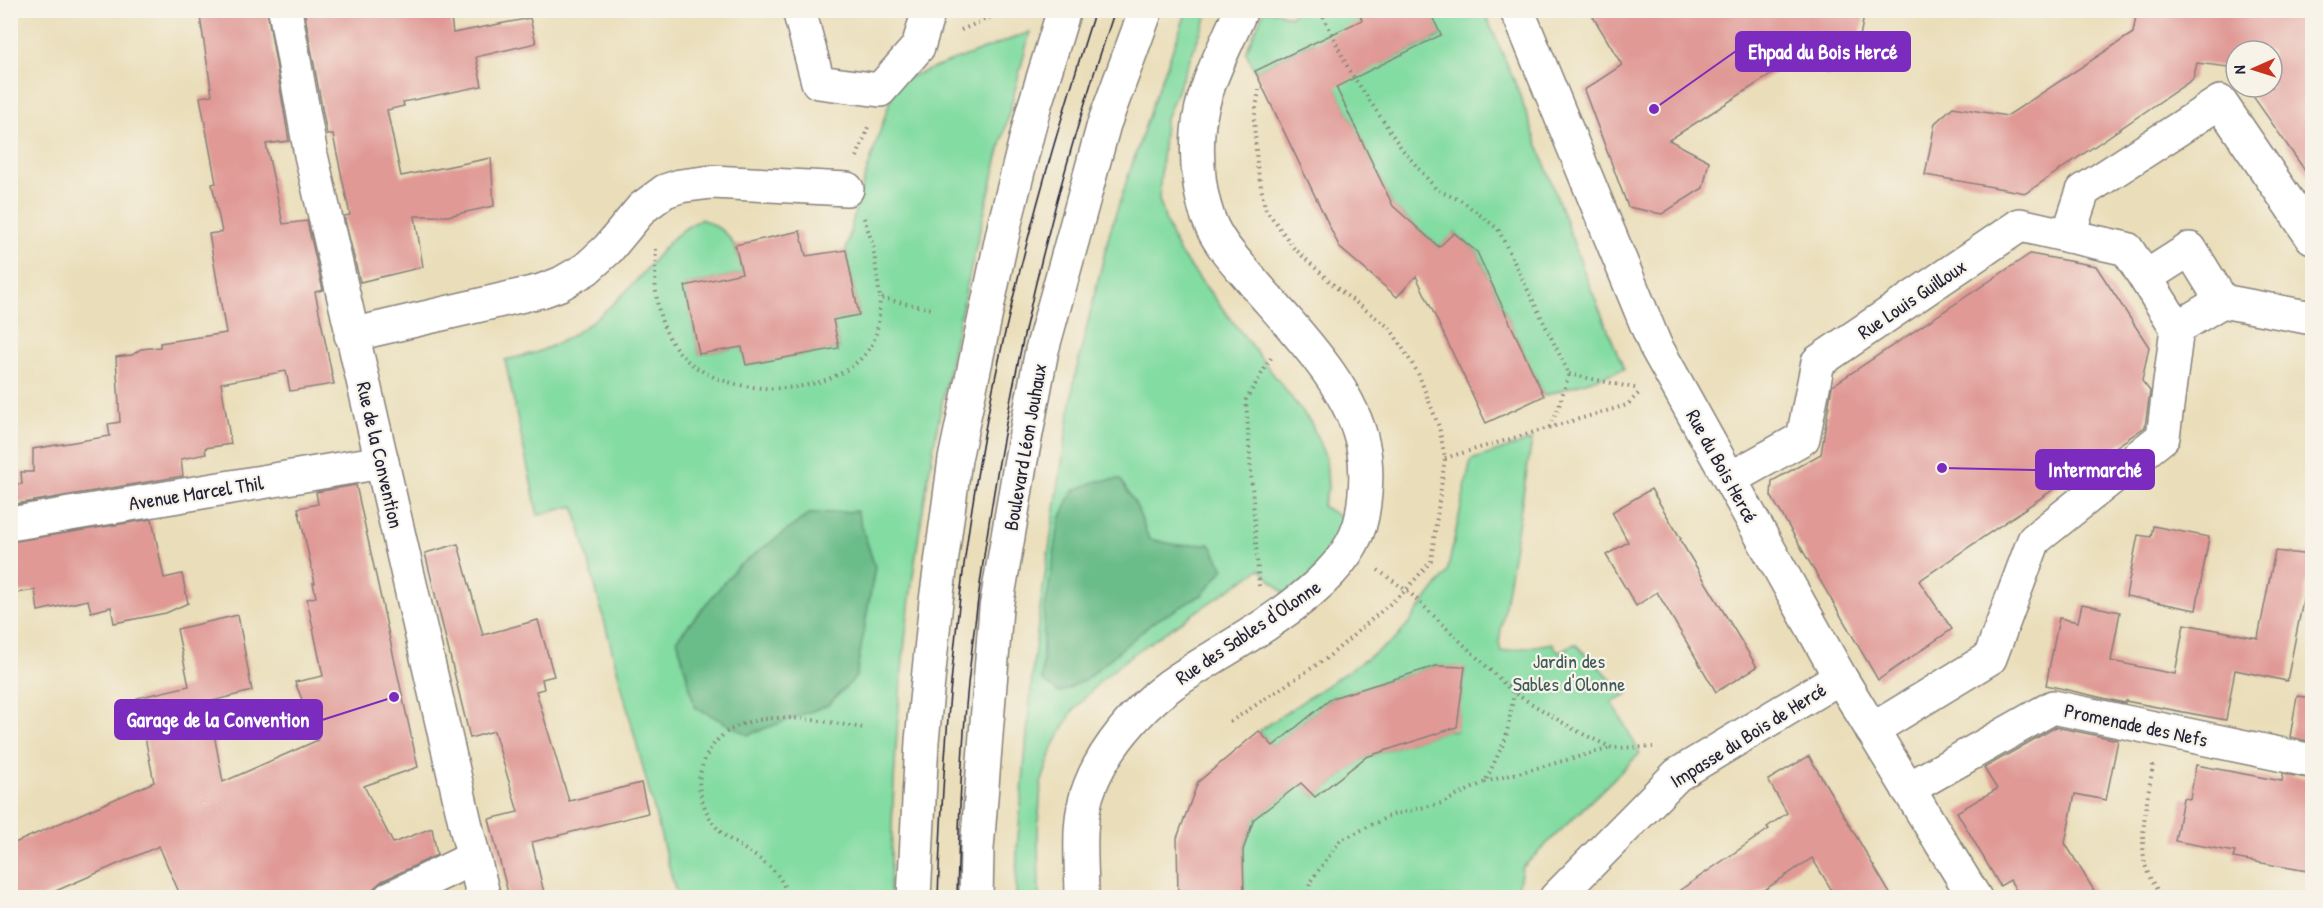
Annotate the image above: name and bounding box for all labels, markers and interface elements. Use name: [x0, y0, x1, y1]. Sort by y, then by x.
callout: Ehpad du Bois Hercé: [1736, 32, 1910, 71]
text: Ehpad du Bois Hercé: [1748, 37, 1898, 67]
north arrow: [2224, 39, 2284, 99]
text: N: [2228, 64, 2250, 75]
street label: Rue Louis Guilloux: [1852, 252, 1971, 345]
street label: Boulevard Léon Jouhaux: [997, 361, 1052, 533]
street label: Rue de la Convention: [351, 379, 410, 531]
street label: Rue du Bois Hercé: [1680, 404, 1765, 527]
callout: Intermarché: [2036, 450, 2154, 489]
text: Intermarché: [2048, 455, 2143, 484]
street label: Avenue Marcel Thil: [127, 468, 266, 516]
street label: Rue des Sables d'Olonne: [1170, 573, 1326, 690]
park label: Jardin des Sables d'Olonne: [1513, 647, 1625, 697]
street label: Impasse du Bois de Hercé: [1665, 676, 1831, 793]
street label: Promenade des Nefs: [2062, 696, 2210, 753]
callout: Garage de la Convention: [115, 700, 322, 739]
text: Garage de la Convention: [127, 705, 309, 735]

